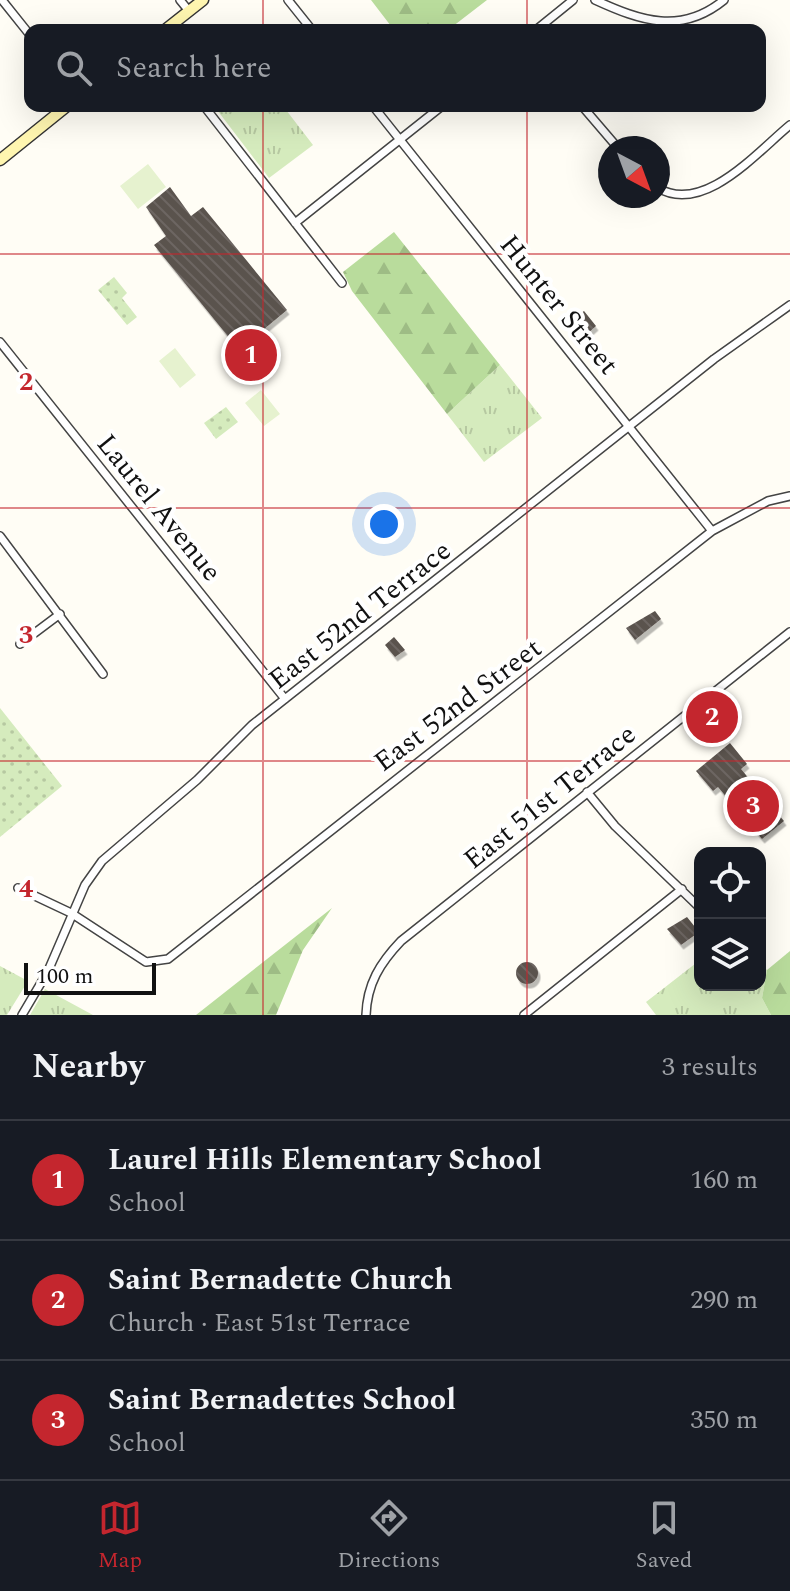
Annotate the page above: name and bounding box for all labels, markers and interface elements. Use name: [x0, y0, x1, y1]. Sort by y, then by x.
search box: [24, 24, 766, 112]
text: Search here: [116, 45, 272, 91]
icon: search: [52, 46, 96, 90]
north arrow: [598, 136, 670, 208]
street label: Hunter Street: [489, 225, 629, 384]
pin: 1: [225, 325, 277, 385]
text: 2: [19, 362, 33, 402]
street label: Laurel Avenue: [86, 425, 232, 591]
your location: [364, 504, 404, 544]
street label: East 52nd Terrace: [259, 530, 461, 700]
text: 3: [19, 615, 33, 655]
street label: East 52nd Street: [365, 627, 551, 783]
pin: 2: [686, 687, 738, 747]
street label: East 51st Terrace: [454, 714, 646, 880]
pin: 3: [727, 776, 779, 836]
map controls: [694, 847, 766, 991]
button: locate: [694, 847, 766, 919]
text: 4: [19, 869, 34, 909]
button: layers: [694, 919, 766, 991]
scale bar: [24, 959, 156, 995]
text: 100 m: [36, 960, 93, 993]
text: Nearby: [32, 1041, 145, 1093]
text: 3 results: [662, 1047, 758, 1087]
text: Laurel Hills Elementary School: [108, 1137, 542, 1183]
text: 1: [51, 1160, 65, 1200]
text: 160 m: [690, 1160, 758, 1200]
text: School: [108, 1183, 186, 1223]
text: Saint Bernadette Church: [108, 1257, 453, 1303]
text: 2: [51, 1280, 65, 1320]
text: 290 m: [690, 1280, 758, 1320]
text: Church · East 51st Terrace: [108, 1303, 410, 1343]
text: Saint Bernadettes School: [108, 1377, 456, 1423]
text: 3: [51, 1400, 65, 1440]
text: 350 m: [690, 1400, 758, 1440]
text: School: [108, 1423, 186, 1463]
tab: Map: [98, 1496, 142, 1577]
tab: Directions: [338, 1496, 440, 1577]
tab: Saved: [636, 1496, 692, 1577]

